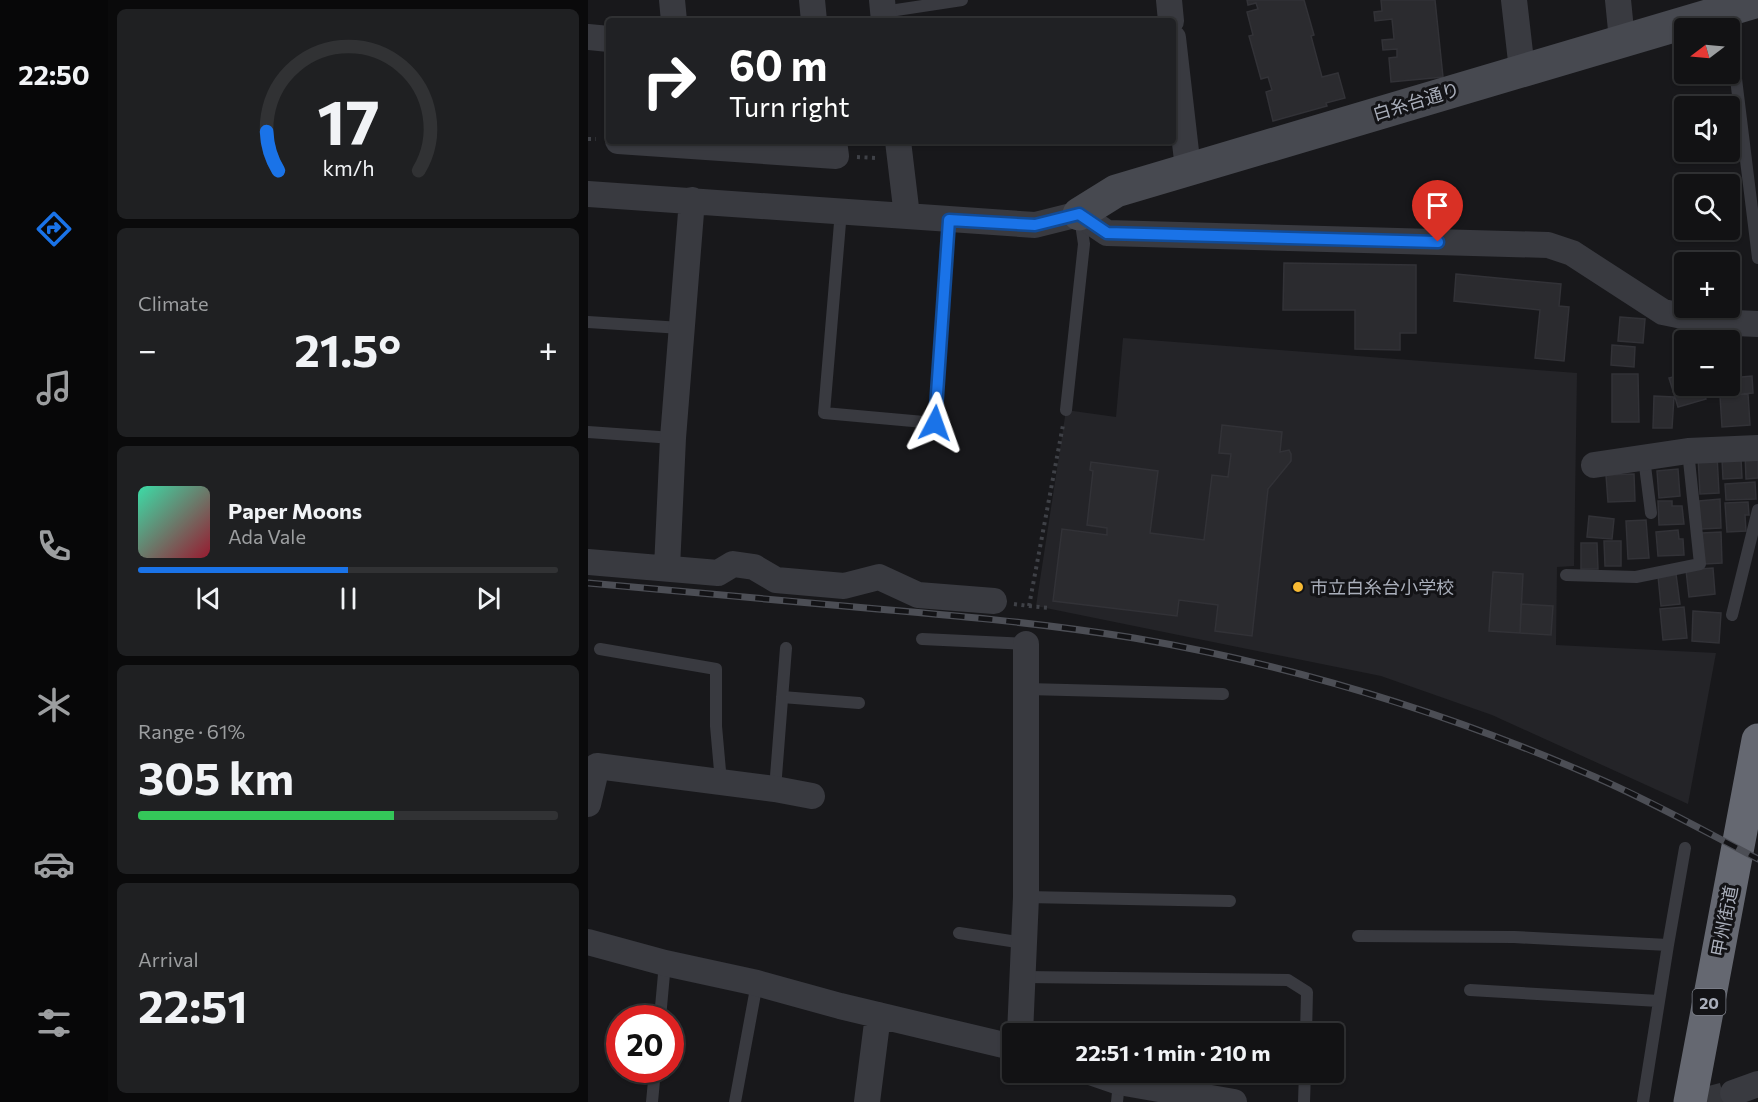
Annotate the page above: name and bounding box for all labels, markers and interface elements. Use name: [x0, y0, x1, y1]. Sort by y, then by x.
north arrow: [1674, 18, 1740, 84]
map controls: [1674, 18, 1740, 396]
text: 60 m: [729, 38, 828, 90]
icon: right: [630, 42, 708, 120]
text: 22:50: [18, 58, 90, 91]
street label: 白糸台通り: [1370, 77, 1462, 125]
text: 17: [317, 82, 379, 158]
text: Turn right: [729, 90, 849, 123]
button: sound: [1674, 96, 1740, 162]
text: km/h: [322, 154, 374, 180]
button: search: [1674, 174, 1740, 240]
pin: [1412, 180, 1463, 242]
icon: arrive: [1421, 189, 1454, 222]
icon: directions: [33, 208, 75, 250]
button: +: [1674, 252, 1740, 318]
text: Climate: [138, 291, 208, 315]
text: 21.5°: [294, 321, 401, 376]
text: −: [138, 328, 157, 369]
text: +: [539, 328, 558, 369]
button: −: [1674, 330, 1740, 396]
icon: music: [33, 367, 75, 409]
position arrow: [903, 391, 967, 455]
text: Paper Moons: [228, 497, 362, 524]
text: Ada Vale: [228, 524, 306, 548]
icon: phone: [33, 525, 75, 567]
place label: 市立白糸台小学校: [1310, 576, 1454, 598]
marker: 市立白糸台小学校: [1291, 580, 1305, 594]
icon: previous: [192, 582, 225, 615]
icon: pause: [332, 582, 365, 615]
icon: next: [472, 582, 505, 615]
icon: climate: [33, 684, 75, 726]
text: Range · 61%: [138, 719, 245, 743]
text: 305 km: [138, 749, 294, 804]
icon: car: [33, 843, 75, 885]
street label: 甲州街道: [1706, 884, 1742, 958]
text: Arrival: [138, 947, 199, 971]
text: 22:51: [138, 977, 248, 1032]
road number: 20: [1692, 989, 1726, 1015]
icon: filters: [33, 1002, 75, 1044]
speed limit sign: 20: [606, 1005, 684, 1083]
text: 22:51 · 1 min · 210 m: [1076, 1039, 1270, 1066]

